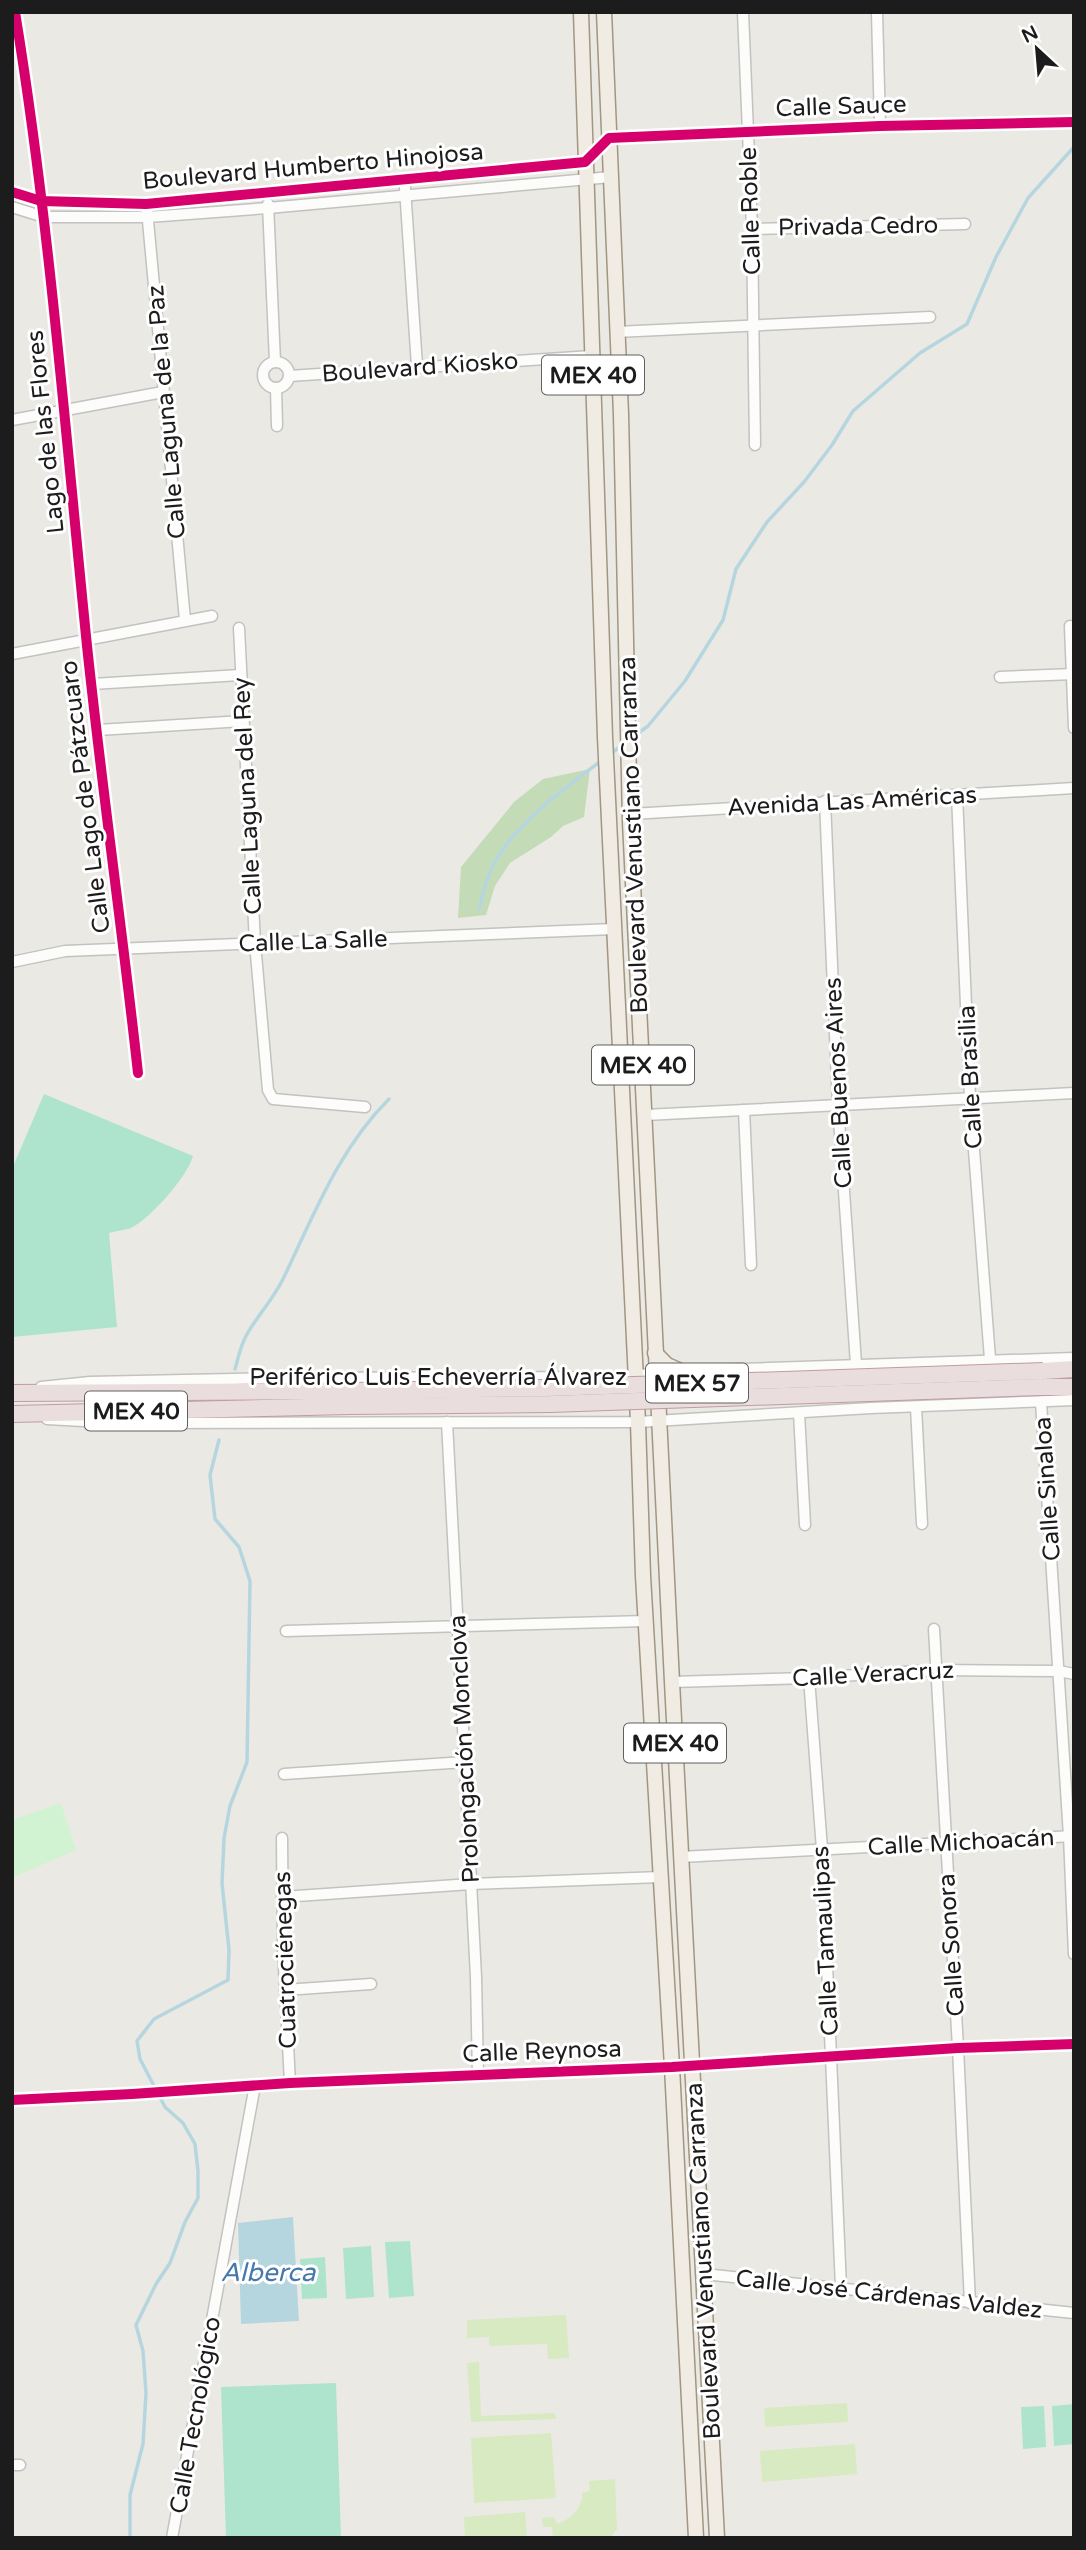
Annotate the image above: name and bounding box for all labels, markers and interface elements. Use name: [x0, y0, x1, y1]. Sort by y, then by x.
north arrow: [1002, 14, 1072, 84]
text: N: [1018, 21, 1042, 48]
street label: Calle Sauce: [775, 90, 907, 123]
street label: Boulevard Humberto Hinojosa: [141, 137, 485, 196]
street label: Calle Roble: [734, 146, 767, 276]
street label: Privada Cedro: [778, 211, 938, 242]
street label: Calle Laguna de la Paz: [141, 284, 192, 540]
street label: Lago de las Flores: [20, 329, 71, 535]
street label: Boulevard Kiosko: [321, 346, 519, 389]
road number: MEX 40: [542, 356, 644, 394]
street label: Boulevard Venustiano Carranza: [613, 656, 654, 1014]
street label: Calle Lago de Pátzcuaro: [54, 659, 117, 935]
street label: Calle Laguna del Rey: [227, 676, 268, 915]
street label: Avenida Las Américas: [726, 780, 978, 823]
street label: Calle La Salle: [238, 924, 388, 959]
street label: Calle Buenos Aires: [818, 977, 859, 1189]
street label: Calle Brasilia: [952, 1004, 989, 1150]
road number: MEX 40: [592, 1046, 694, 1084]
street label: Periférico Luis Echeverría Álvarez: [249, 1362, 627, 1392]
road number: MEX 57: [646, 1364, 748, 1402]
road number: MEX 40: [85, 1392, 187, 1430]
street label: Calle Sinaloa: [1028, 1416, 1067, 1562]
street label: Prolongación Monclova: [443, 1614, 486, 1884]
street label: Calle Veracruz: [791, 1656, 955, 1693]
road number: MEX 40: [624, 1724, 726, 1762]
street label: Calle Michoacán: [867, 1823, 1055, 1862]
street label: Calle Tamaulipas: [806, 1845, 845, 2037]
street label: Cuatrociénegas: [268, 1871, 303, 2049]
street label: Calle Sonora: [932, 1873, 971, 2017]
street label: Calle Reynosa: [462, 2034, 622, 2069]
street label: Boulevard Venustiano Carranza: [680, 2082, 727, 2440]
water label: Alberca: [221, 2257, 317, 2288]
street label: Calle José Cárdenas Valdez: [734, 2264, 1044, 2325]
street label: Calle Tecnológico: [164, 2314, 227, 2516]

